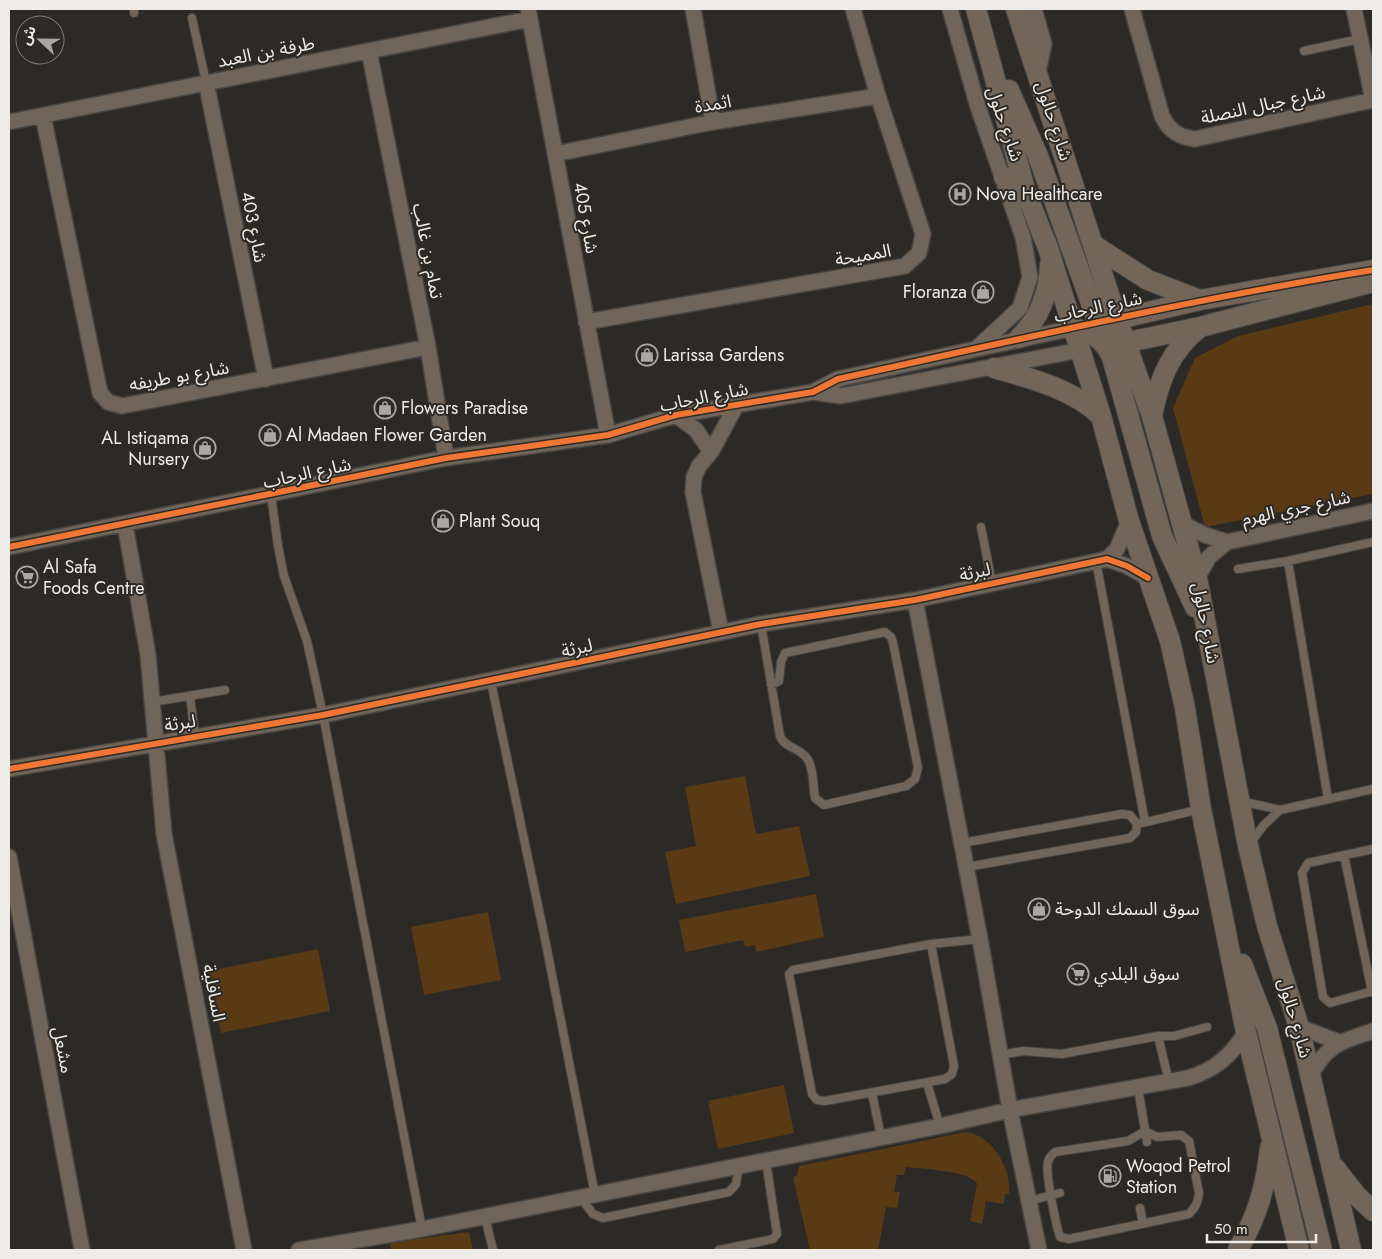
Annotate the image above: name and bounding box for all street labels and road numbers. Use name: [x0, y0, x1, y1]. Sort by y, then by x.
street label: طرفة بن العبد: [215, 30, 317, 74]
street label: شارع حالول: [1028, 78, 1079, 164]
street label: شارع جبال النصلة: [1198, 79, 1328, 132]
street label: شارع حلول: [979, 83, 1030, 165]
street label: اثمدة: [693, 88, 733, 120]
street label: شارع 405: [566, 180, 605, 256]
street label: شارع 403: [233, 189, 274, 265]
street label: تمام بن غالب: [405, 201, 450, 301]
street label: المميحة: [833, 237, 893, 273]
street label: شارع الرحاب: [1051, 285, 1145, 330]
street label: شارع بو طريفه: [127, 354, 231, 399]
street label: شارع الرحاب: [658, 376, 751, 419]
street label: شارع الرحاب: [260, 451, 354, 496]
street label: شارع جري الهرم: [1239, 484, 1353, 533]
street label: لبرثة: [957, 556, 993, 588]
street label: شارع حالول: [1184, 580, 1227, 666]
street label: لبرثة: [559, 632, 595, 664]
street label: لبرثة: [162, 708, 198, 738]
street label: السافلية: [196, 962, 232, 1024]
street label: شارع حالول: [1270, 975, 1319, 1061]
street label: مشعل: [46, 1024, 80, 1076]

